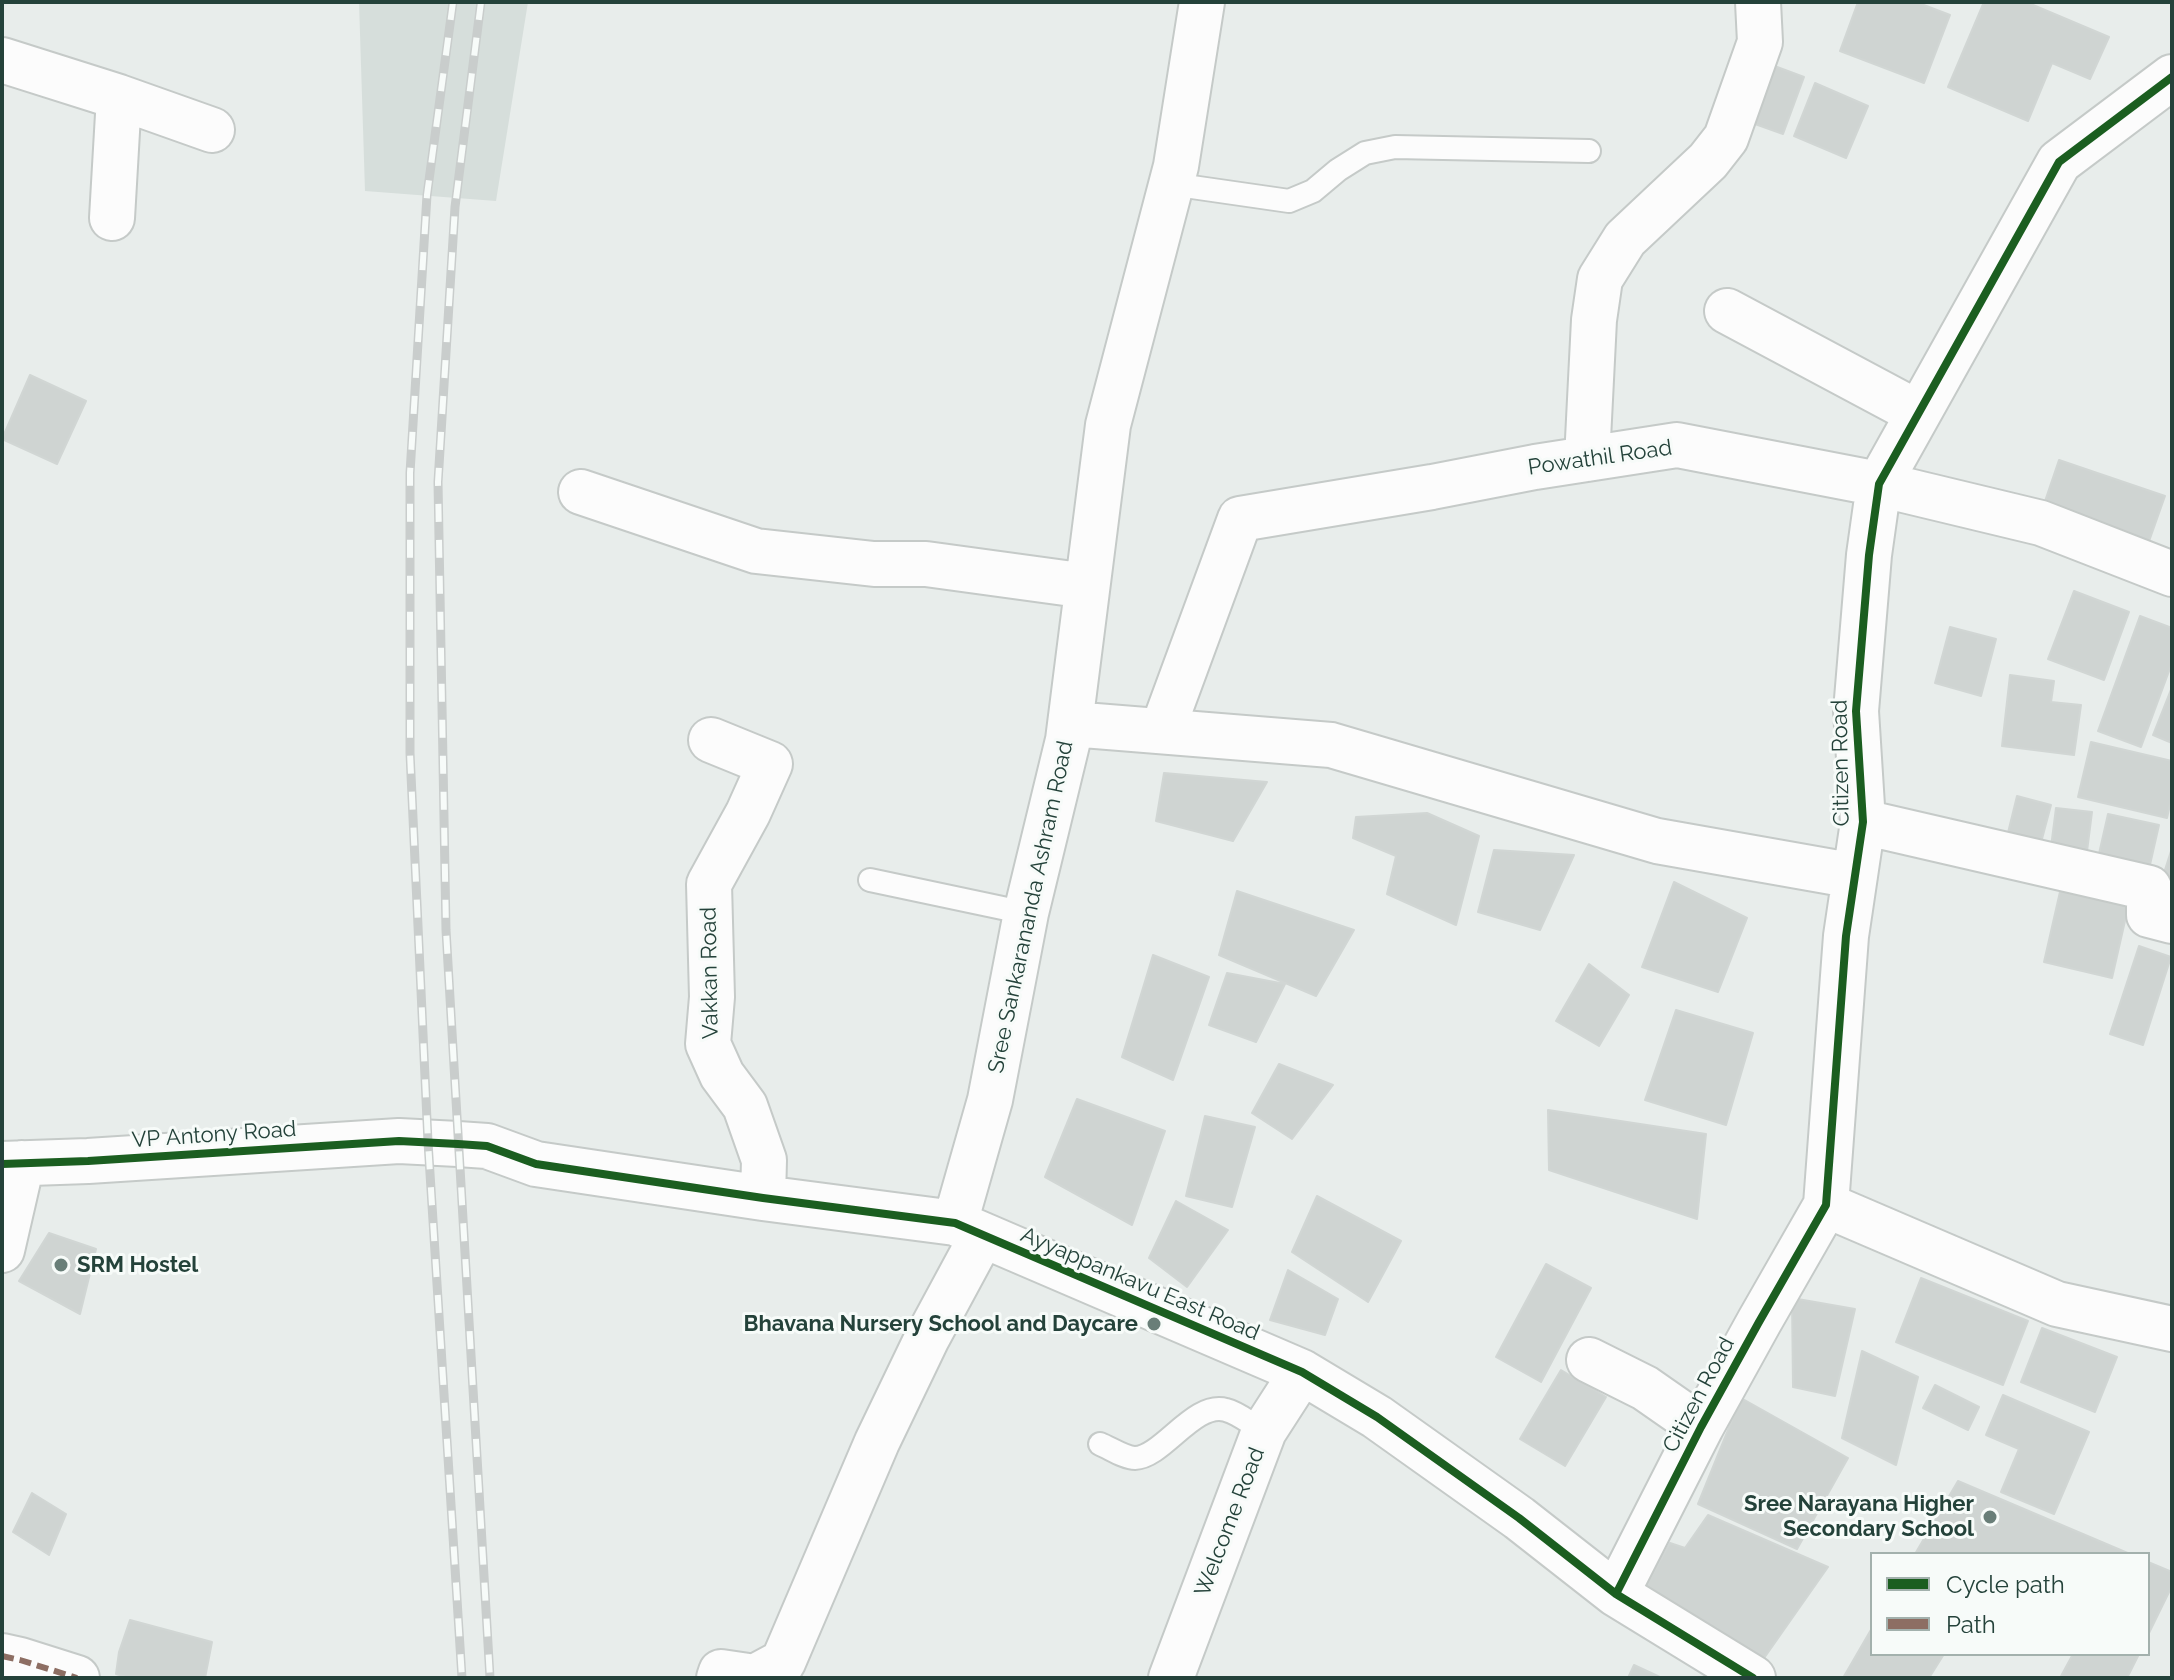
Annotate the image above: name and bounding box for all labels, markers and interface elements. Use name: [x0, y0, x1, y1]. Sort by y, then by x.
street label: Powathil Road: [1526, 435, 1674, 481]
street label: Citizen Road: [1827, 699, 1855, 827]
street label: Sree Sankarananda Ashram Road: [983, 738, 1079, 1076]
street label: Vakkan Road: [696, 907, 724, 1039]
street label: VP Antony Road: [131, 1116, 297, 1154]
street label: Ayyappankavu East Road: [1017, 1222, 1263, 1346]
place label: SRM Hostel: [77, 1252, 198, 1278]
marker: SRM Hostel: [52, 1256, 70, 1274]
place label: Bhavana Nursery School and Daycare: [744, 1311, 1138, 1337]
marker: Bhavana Nursery School and Daycare: [1145, 1315, 1163, 1333]
street label: Citizen Road: [1658, 1333, 1740, 1457]
street label: Welcome Road: [1190, 1444, 1270, 1600]
place label: Sree Narayana Higher Secondary School: [1744, 1491, 1974, 1542]
marker: Sree Narayana Higher Secondary School: [1981, 1508, 1999, 1526]
legend: [1870, 1552, 2150, 1656]
text: Cycle path: [1946, 1570, 2065, 1599]
text: Path: [1946, 1610, 1996, 1639]

